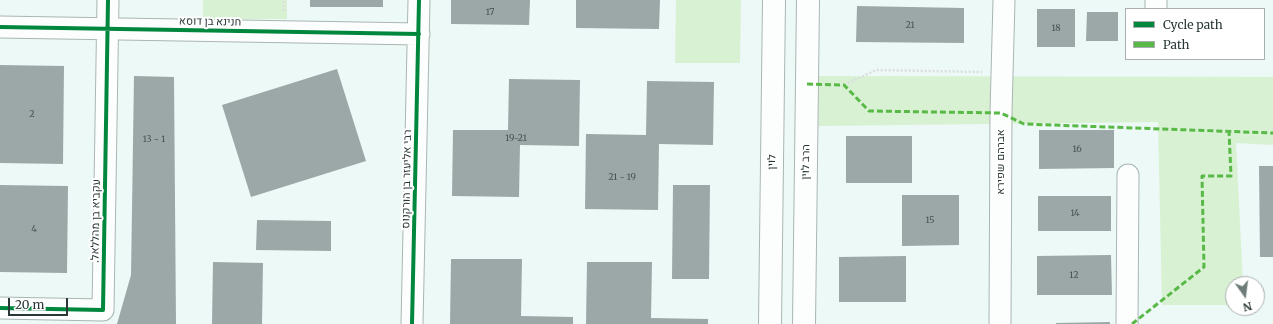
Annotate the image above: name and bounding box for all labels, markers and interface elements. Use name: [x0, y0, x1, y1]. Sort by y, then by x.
house number: 17: [486, 7, 494, 17]
legend: [1125, 8, 1265, 60]
street label: חנינא בן דוסא: [179, 15, 241, 29]
text: Cycle path: [1163, 17, 1223, 32]
house number: 21: [905, 20, 915, 30]
house number: 18: [1051, 23, 1061, 33]
text: Path: [1163, 37, 1189, 52]
house number: 2: [29, 109, 35, 119]
street label: רבי אליעזר בן הורקנוס: [400, 129, 414, 229]
street label: אברהם שפירא: [994, 129, 1008, 195]
house number: 19-21: [505, 133, 527, 143]
house number: 13 - 1: [143, 134, 165, 144]
street label: הרב לוין: [799, 144, 813, 180]
house number: 16: [1072, 144, 1082, 154]
street label: לוין: [765, 154, 779, 170]
house number: 21 - 19: [608, 172, 636, 182]
street label: .עקביא בן מהללאל: [89, 179, 103, 263]
house number: 14: [1070, 208, 1080, 218]
house number: 15: [925, 215, 935, 225]
house number: 4: [31, 224, 37, 234]
house number: 12: [1069, 270, 1079, 280]
north arrow: [1225, 276, 1265, 316]
scale bar: [10, 290, 70, 316]
text: 20 m: [15, 297, 44, 312]
text: N: [1242, 299, 1254, 315]

